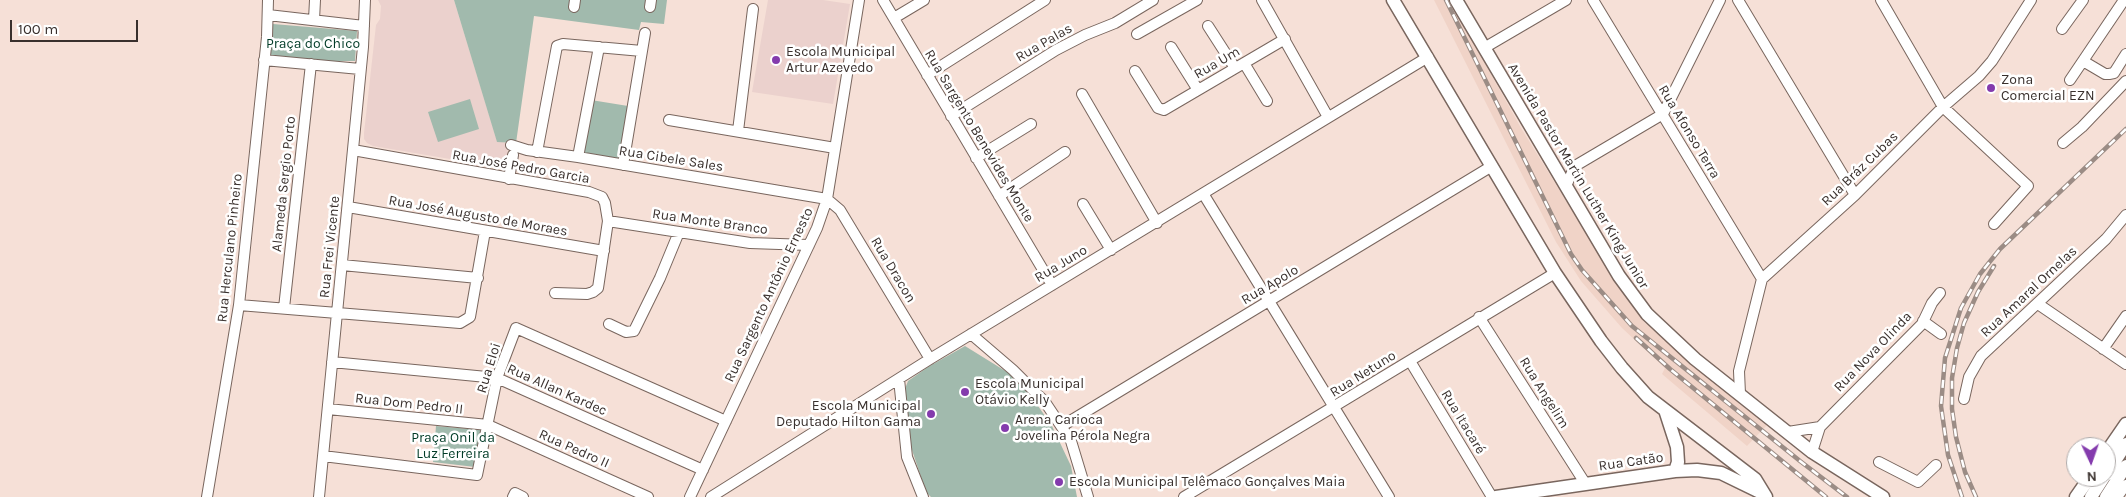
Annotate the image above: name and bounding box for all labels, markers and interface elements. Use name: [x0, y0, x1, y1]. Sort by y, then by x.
scale bar: [12, 10, 140, 42]
text: 100 m: [18, 20, 58, 38]
street label: Rua Palas: [1013, 20, 1075, 66]
park label: Praça do Chico: [266, 36, 360, 52]
street label: Rua Um: [1191, 43, 1243, 83]
place label: Escola Municipal Artur Azevedo: [786, 44, 895, 76]
street label: Rua Sargento Benevides Monte: [921, 47, 1037, 225]
marker: Escola Municipal Artur Azevedo: [770, 54, 782, 66]
street label: Avenida Pastor Martin Luther King Junior: [1504, 60, 1652, 292]
place label: Zona Comercial EZN: [2001, 72, 2095, 104]
street label: Rua Afonso Terra: [1654, 82, 1724, 182]
marker: Zona Comercial EZN: [1985, 82, 1997, 94]
street label: Alameda Sergio Porto: [269, 115, 299, 253]
street label: Rua Bráz Cubas: [1818, 128, 1902, 210]
street label: Rua Cibele Sales: [618, 142, 724, 176]
street label: Rua José Pedro Garcia: [451, 147, 591, 187]
street label: Rua Herculano Pinheiro: [214, 173, 246, 323]
street label: Rua José Augusto de Moraes: [387, 192, 569, 240]
street label: Rua Frei Vicente: [316, 195, 344, 299]
street label: Rua Sargento Antônio Ernesto: [721, 205, 817, 385]
street label: Rua Monte Branco: [651, 206, 769, 238]
street label: Rua Dracon: [867, 234, 919, 306]
street label: Rua Juno: [1032, 242, 1090, 286]
street label: Rua Amaral Ornelas: [1977, 243, 2081, 341]
street label: Rua Apolo: [1238, 261, 1302, 309]
street label: Rua Nova Olinda: [1831, 308, 1915, 396]
street label: Rua Eloi: [473, 341, 505, 395]
street label: Rua Netuno: [1327, 347, 1399, 401]
street label: Rua Angelim: [1515, 354, 1573, 432]
street label: Rua Allan Kardec: [505, 360, 609, 420]
place label: Escola Municipal Otávio Kelly: [975, 376, 1084, 408]
marker: Escola Municipal Otávio Kelly: [959, 386, 971, 398]
street label: Rua Itacaré: [1437, 387, 1489, 457]
street label: Rua Dom Pedro II: [354, 390, 464, 418]
place label: Escola Municipal Deputado Hilton Gama: [776, 398, 921, 431]
marker: Escola Municipal Deputado Hilton Gama: [925, 408, 937, 420]
place label: Arena Carioca Jovelina Pérola Negra: [1015, 412, 1150, 444]
marker: Arena Carioca Jovelina Pérola Negra: [999, 422, 1011, 434]
street label: Rua Pedro II: [536, 426, 612, 472]
park label: Praça Onil da Luz Ferreira: [411, 430, 495, 462]
north arrow: [2066, 437, 2116, 487]
street label: Rua Catão: [1598, 449, 1664, 475]
text: N: [2086, 468, 2097, 485]
place label: Escola Municipal Telêmaco Gonçalves Maia: [1069, 474, 1345, 490]
marker: Escola Municipal Telêmaco Gonçalves Maia: [1053, 476, 1065, 488]

